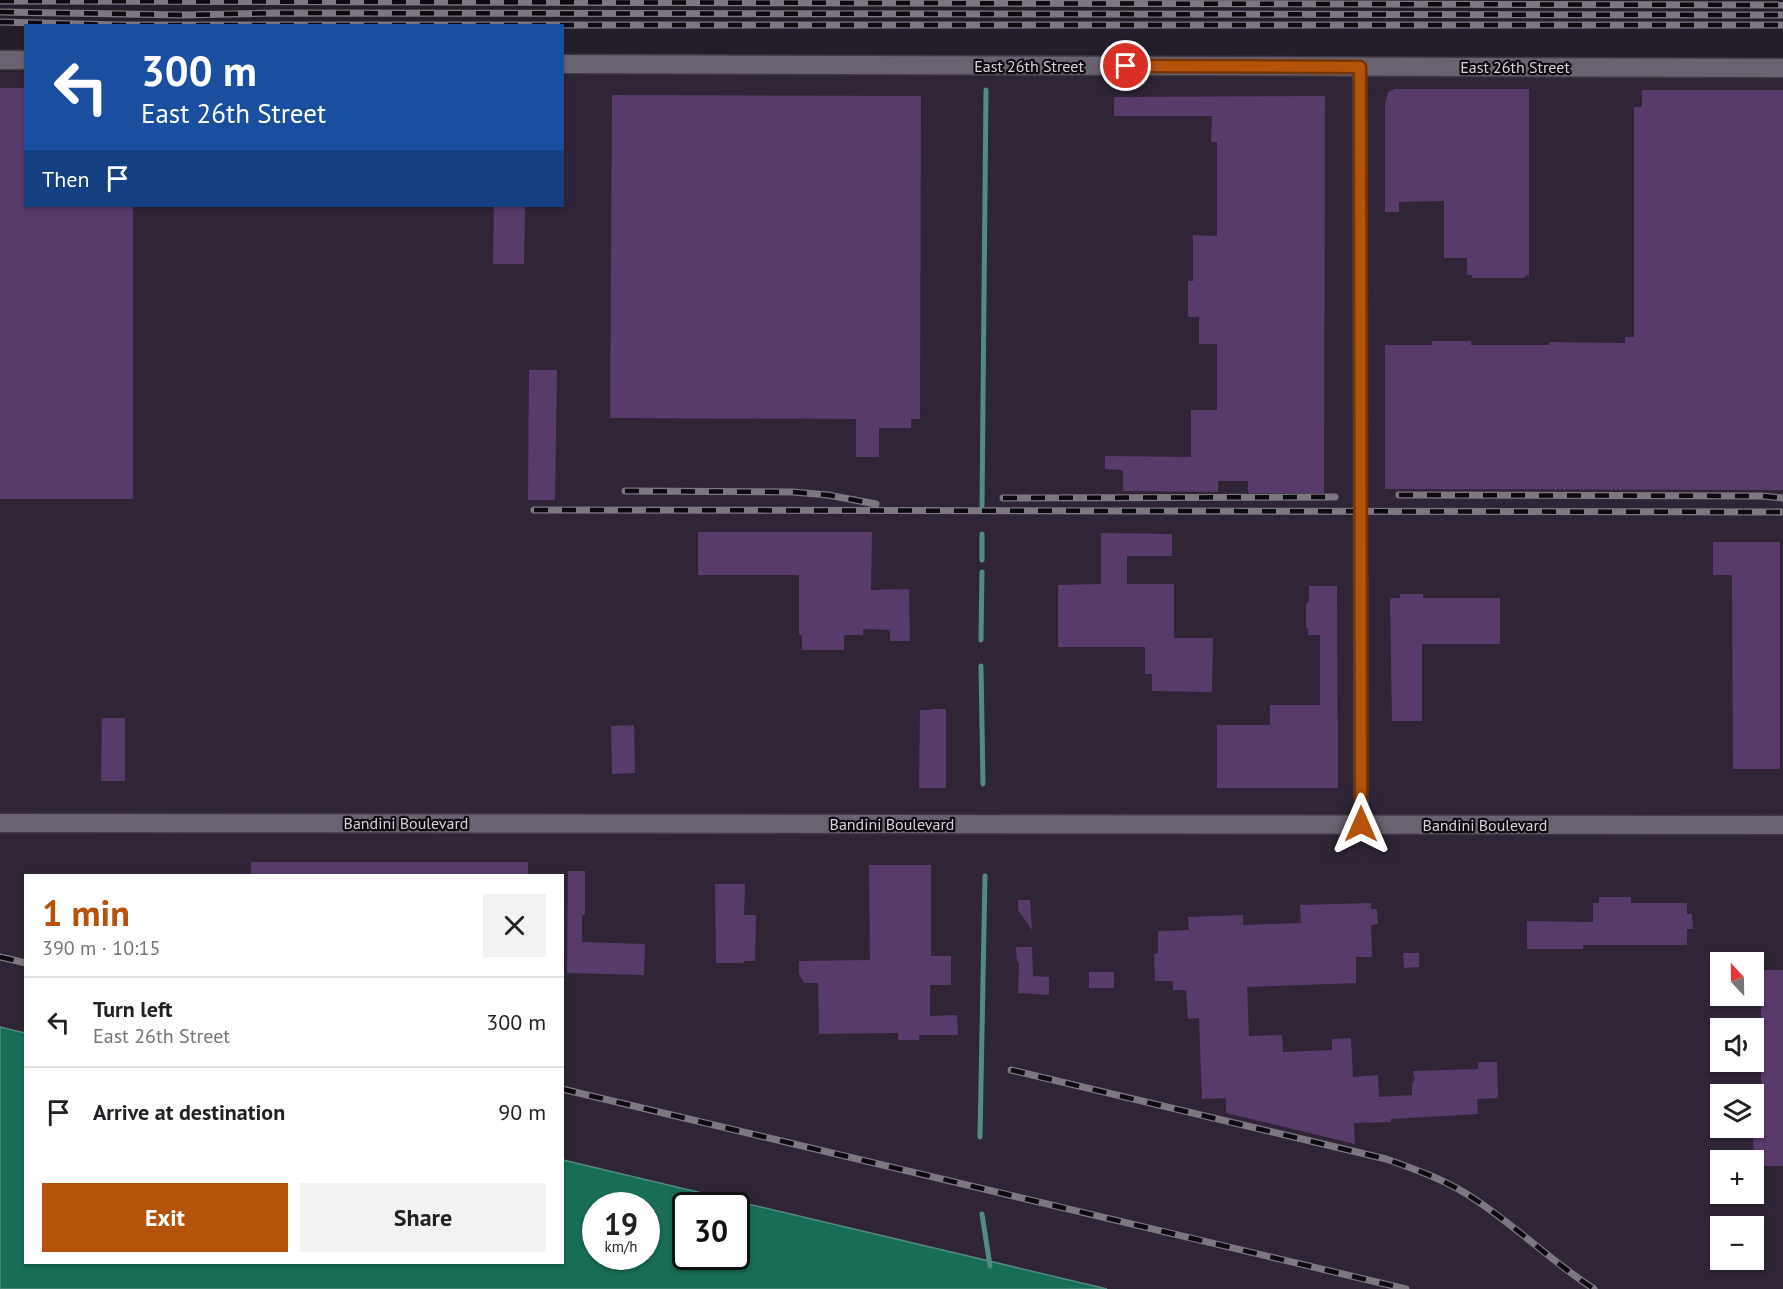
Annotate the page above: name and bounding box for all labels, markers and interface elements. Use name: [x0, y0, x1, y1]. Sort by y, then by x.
pin: [1100, 40, 1151, 91]
text: 300 m: [141, 43, 257, 98]
icon: left: [42, 48, 120, 126]
icon: arrive: [1109, 49, 1142, 82]
street label: East 26th Street: [974, 56, 1084, 76]
street label: East 26th Street: [1460, 57, 1570, 77]
text: East 26th Street: [141, 96, 326, 130]
icon: arrive: [101, 162, 134, 195]
text: Then: [42, 165, 89, 193]
position arrow: [1329, 792, 1393, 856]
street label: Bandini Boulevard: [344, 813, 468, 833]
street label: Bandini Boulevard: [830, 814, 954, 834]
street label: Bandini Boulevard: [1423, 815, 1547, 835]
text: 1 min: [42, 889, 130, 936]
button: close: [483, 894, 546, 957]
text: 390 m · 10:15: [42, 935, 160, 961]
north arrow: [1710, 952, 1764, 1006]
map controls: [1710, 952, 1764, 1270]
text: Turn left: [93, 995, 173, 1023]
icon: left: [42, 1006, 75, 1039]
text: 300 m: [486, 1008, 546, 1036]
button: sound: [1710, 1018, 1764, 1072]
text: East 26th Street: [93, 1023, 230, 1049]
button: layers: [1710, 1084, 1764, 1138]
icon: arrive: [42, 1096, 75, 1129]
text: Arrive at destination: [93, 1098, 285, 1126]
text: 90 m: [498, 1098, 546, 1126]
button: +: [1710, 1150, 1764, 1204]
button: Exit: [42, 1183, 288, 1252]
button: Share: [300, 1183, 546, 1252]
speed limit sign: 30: [672, 1192, 750, 1270]
text: 19: [604, 1204, 638, 1243]
button: −: [1710, 1216, 1764, 1270]
text: km/h: [605, 1237, 637, 1256]

